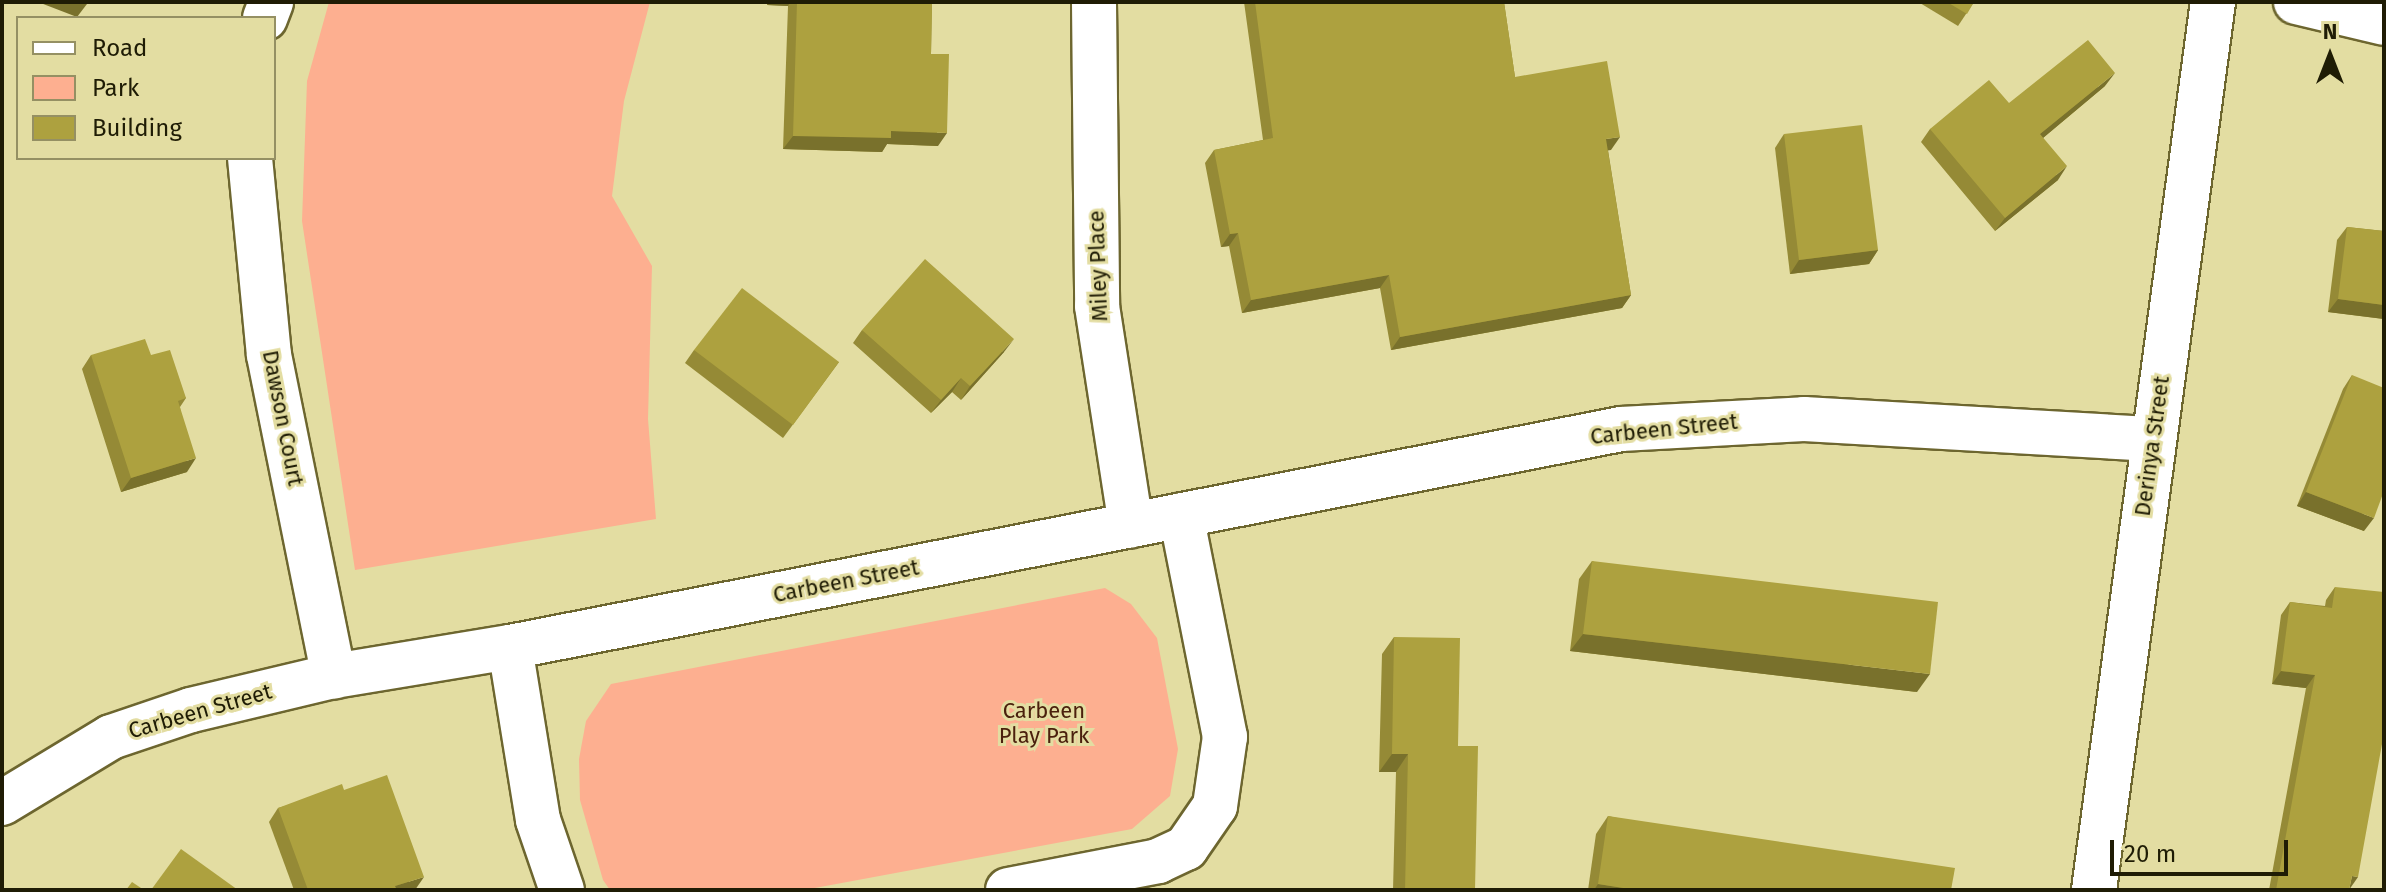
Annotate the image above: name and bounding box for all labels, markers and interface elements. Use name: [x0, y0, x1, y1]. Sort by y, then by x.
legend: [16, 16, 276, 160]
north arrow: [2290, 16, 2370, 96]
text: N: [2323, 18, 2337, 45]
text: Road: [92, 34, 147, 62]
text: Park: [92, 74, 139, 102]
text: Building: [92, 114, 182, 142]
street label: Miley Place: [1083, 210, 1113, 322]
street label: Dawson Court: [257, 348, 309, 488]
street label: Derinya Street: [2129, 374, 2175, 518]
street label: Carbeen Street: [1589, 408, 1739, 450]
street label: Carbeen Street: [771, 554, 921, 608]
street label: Carbeen Street: [125, 678, 275, 744]
park label: Carbeen Play Park: [999, 697, 1089, 748]
scale bar: [2114, 824, 2292, 874]
text: 20 m: [2124, 840, 2176, 868]

